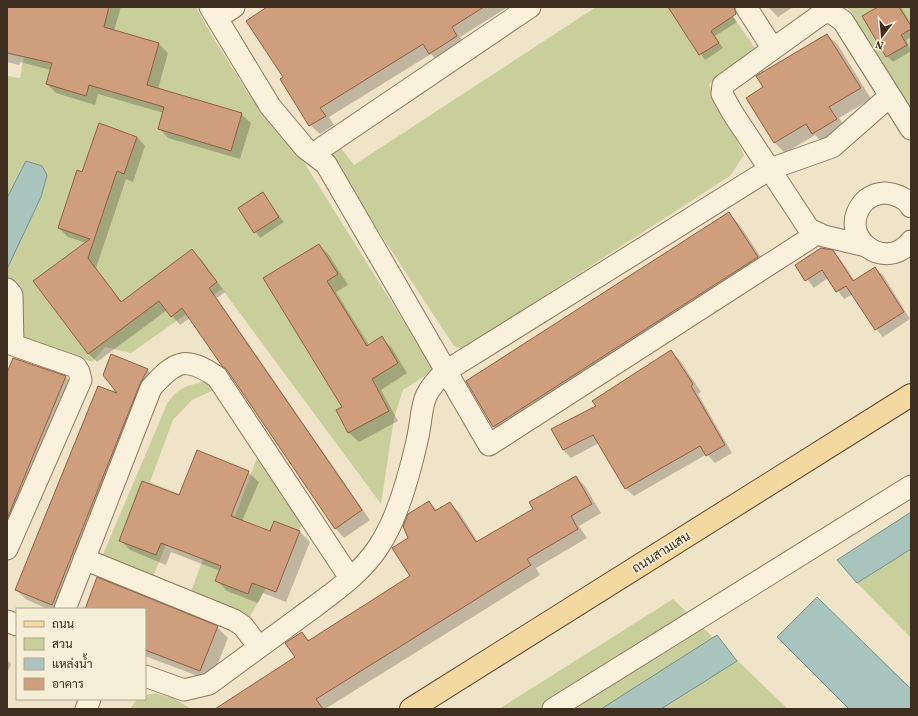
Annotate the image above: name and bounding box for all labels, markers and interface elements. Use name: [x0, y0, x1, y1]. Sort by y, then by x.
north arrow: [862, 16, 902, 56]
text: N: [873, 37, 885, 53]
street label: ถนนสามเสน: [629, 527, 693, 577]
legend: [16, 608, 146, 700]
text: ถนน: [52, 616, 75, 632]
text: สวน: [52, 636, 73, 652]
text: แหล่งน้ำ: [52, 653, 92, 672]
text: อาคาร: [52, 676, 84, 692]

